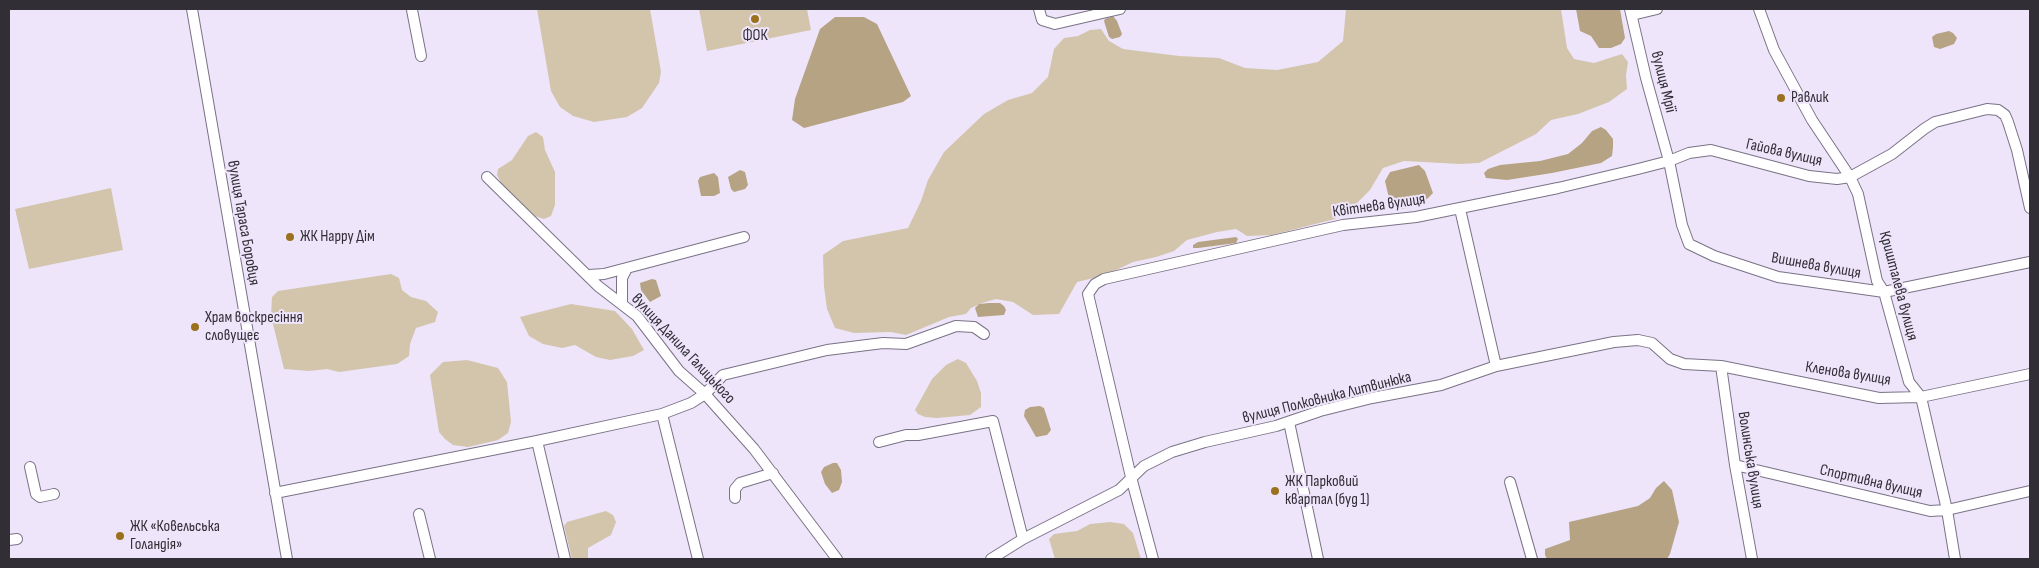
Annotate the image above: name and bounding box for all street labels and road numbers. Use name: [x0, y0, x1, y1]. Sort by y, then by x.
street label: вулиця Мрії: [1646, 49, 1680, 115]
street label: Гайова вулиця: [1744, 135, 1824, 171]
street label: вулиця Тараса Боровця: [223, 159, 263, 287]
street label: Квітнева вулиця: [1331, 190, 1427, 222]
street label: Кришталева вулиця: [1874, 229, 1922, 343]
street label: Вишнева вулиця: [1770, 249, 1862, 283]
street label: вулиця Данила Галицького: [627, 290, 739, 408]
street label: Кленова вулиця: [1804, 358, 1892, 390]
street label: вулиця Полковника Литвинюка: [1241, 368, 1413, 428]
street label: Волинська вулиця: [1733, 410, 1767, 510]
street label: Спортивна вулиця: [1818, 461, 1924, 503]

